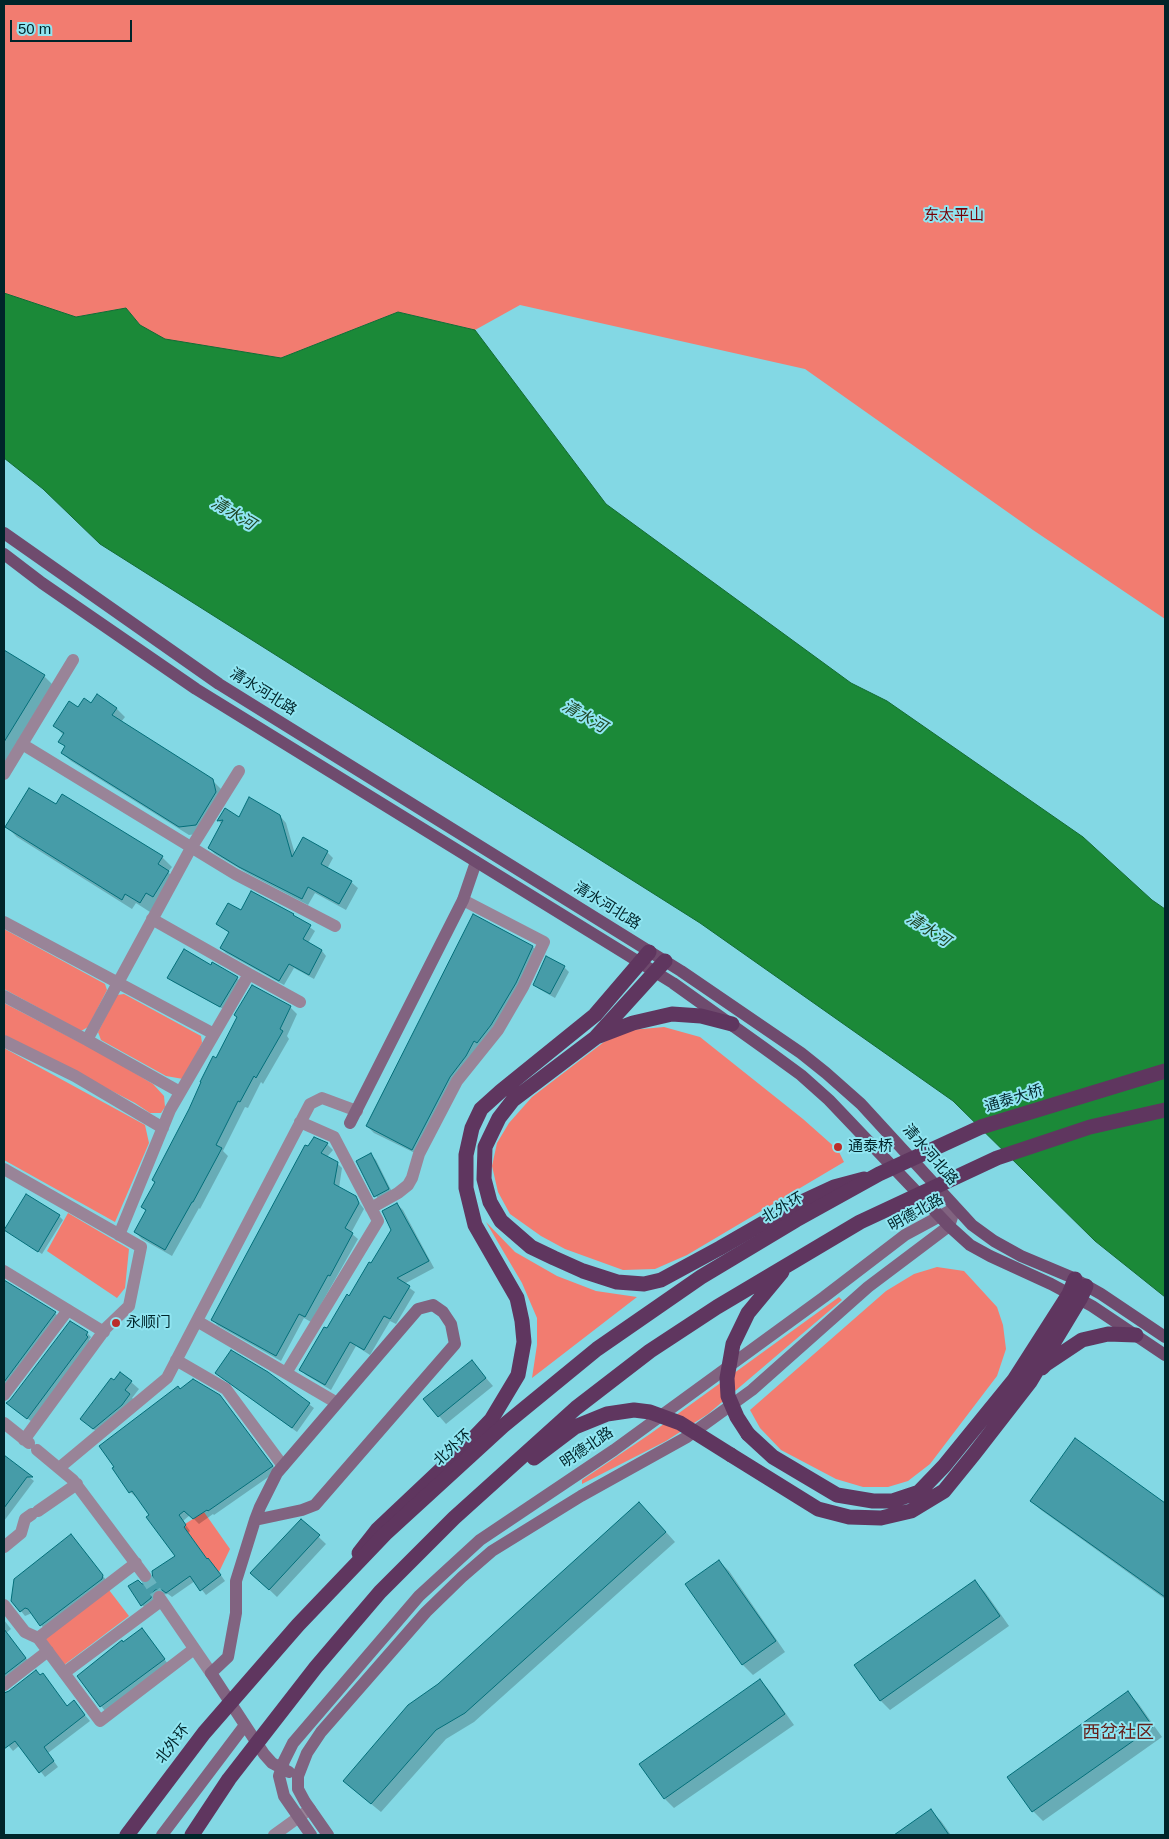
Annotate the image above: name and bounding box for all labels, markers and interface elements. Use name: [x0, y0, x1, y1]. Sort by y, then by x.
scale bar: [12, 10, 135, 42]
text: 50 m: [18, 20, 51, 37]
park label: 东太平山: [924, 207, 984, 225]
water label: 清水河: [207, 493, 259, 535]
street label: 清水河北路: [226, 664, 300, 720]
water label: 清水河: [558, 697, 610, 737]
street label: 清水河北路: [570, 878, 644, 934]
water label: 清水河: [903, 909, 953, 951]
street label: 通泰大桥: [983, 1082, 1045, 1116]
street label: 清水河北路: [899, 1121, 961, 1189]
place label: 通泰桥: [848, 1138, 893, 1156]
marker: 通泰桥: [832, 1141, 844, 1153]
street label: 北外环: [759, 1189, 807, 1227]
street label: 明德北路: [885, 1191, 947, 1235]
place label: 永顺门: [126, 1314, 171, 1332]
marker: 永顺门: [110, 1317, 122, 1329]
street label: 明德北路: [557, 1424, 617, 1472]
street label: 北外环: [430, 1426, 476, 1470]
street label: 北外环: [152, 1721, 194, 1767]
district label: 西岔社区: [1082, 1722, 1154, 1744]

